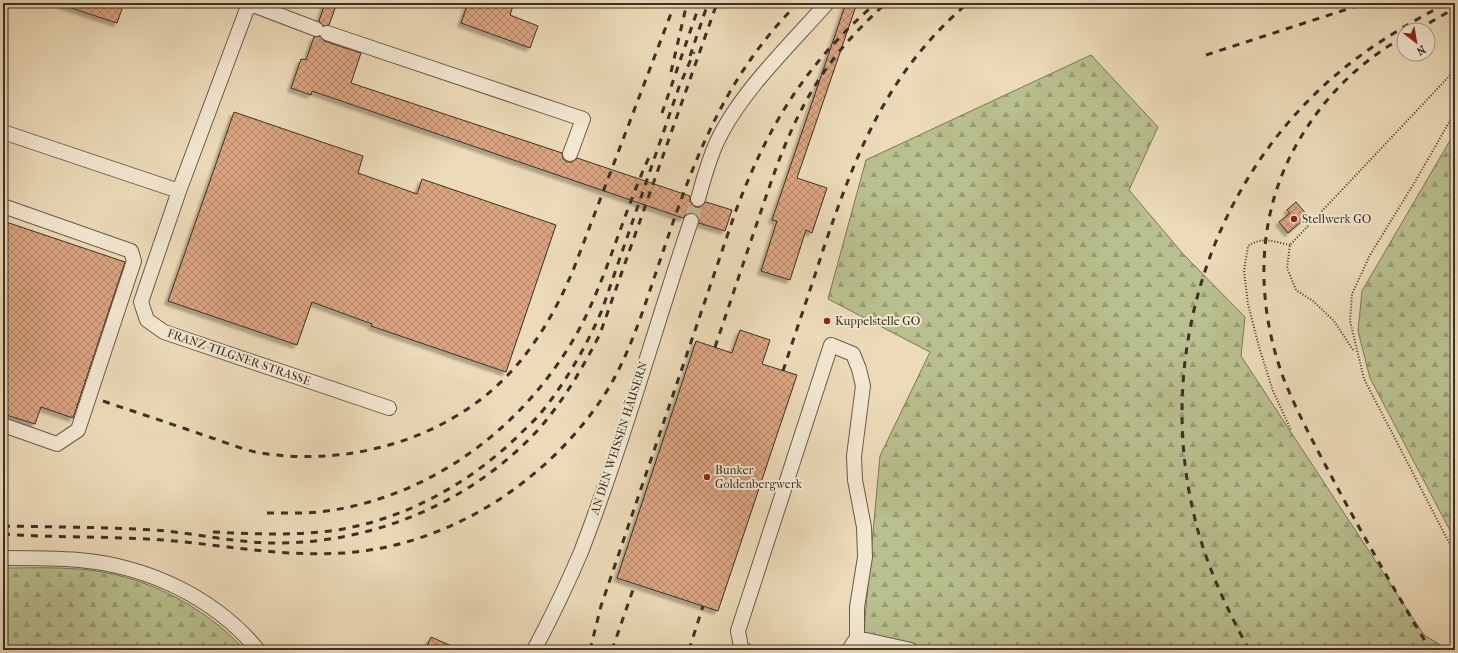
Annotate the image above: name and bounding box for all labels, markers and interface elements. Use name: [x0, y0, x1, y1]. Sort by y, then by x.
north arrow: [1396, 22, 1436, 62]
text: N: [1413, 42, 1428, 58]
place label: Stellwerk GO: [1302, 212, 1371, 226]
marker: Stellwerk GO: [1289, 214, 1299, 224]
place label: Kuppelstelle GO: [835, 314, 920, 328]
marker: Kuppelstelle GO: [822, 316, 832, 326]
street label: FRANZ-TILGNER-STRASSE: [166, 326, 312, 388]
street label: AN DEN WEISSEN HÄUSERN: [586, 359, 650, 517]
place label: Bunker Goldenbergwerk: [715, 463, 803, 491]
marker: Bunker Goldenbergwerk: [702, 472, 712, 482]

